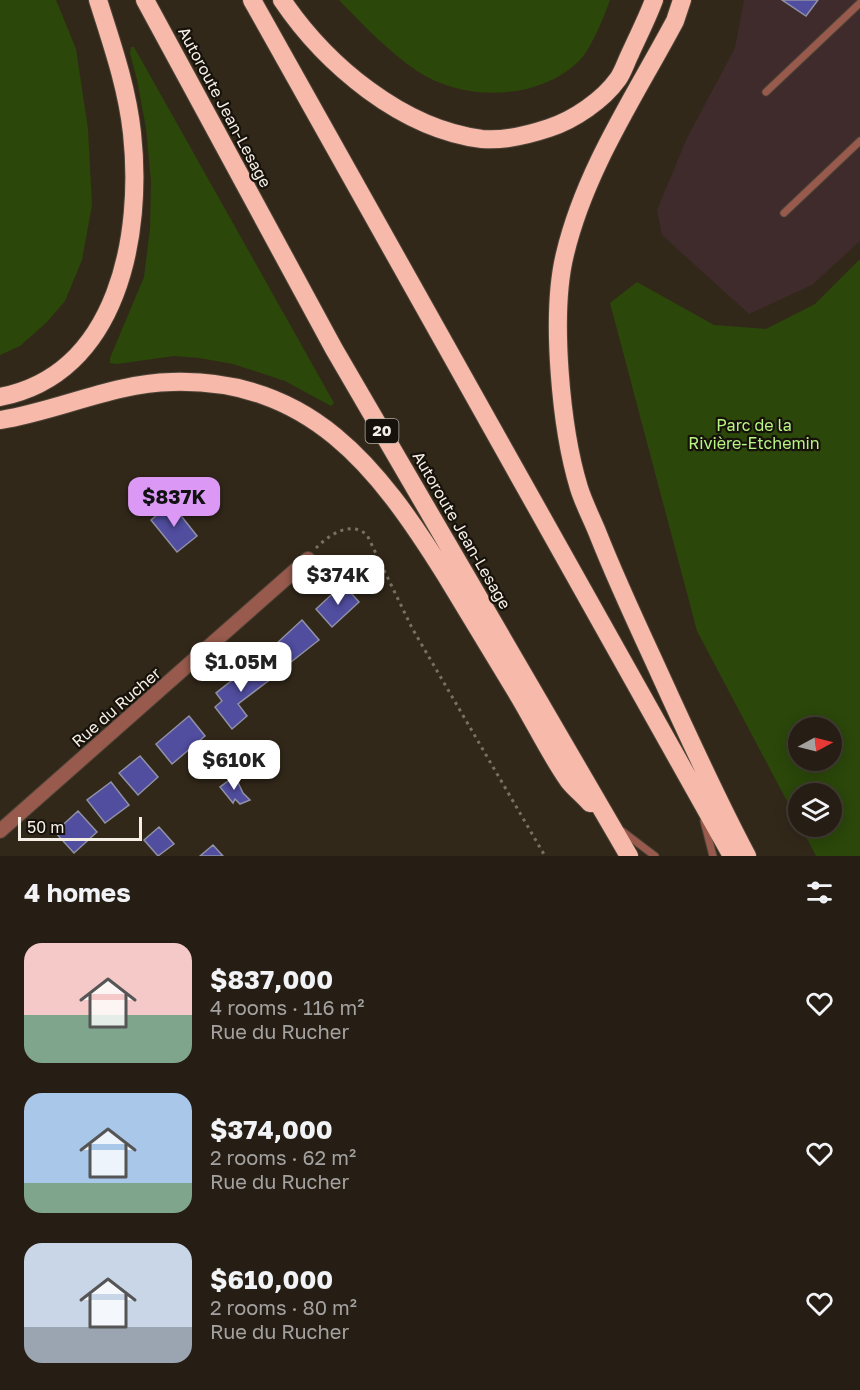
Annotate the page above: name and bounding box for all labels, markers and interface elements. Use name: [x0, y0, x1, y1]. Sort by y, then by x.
street label: Autoroute Jean-Lesage: [174, 23, 276, 191]
park label: Parc de la Rivière-Etchemin: [688, 415, 820, 453]
road number: 20: [366, 419, 398, 443]
street label: Autoroute Jean-Lesage: [409, 447, 515, 613]
pin: $837K: [132, 477, 216, 528]
text: $837K: [142, 484, 206, 508]
pin: $374K: [296, 555, 380, 606]
text: $374K: [306, 562, 370, 586]
pin: $1.05M: [192, 642, 290, 693]
text: $1.05M: [204, 649, 278, 673]
street label: Rue du Rucher: [67, 663, 165, 751]
north arrow: [788, 717, 842, 771]
map controls: [788, 717, 842, 837]
pin: $610K: [192, 740, 276, 791]
text: $610K: [202, 747, 266, 771]
button: layers: [788, 783, 842, 837]
scale bar: [18, 814, 142, 842]
text: 50 m: [27, 817, 64, 837]
icon: filters: [803, 876, 836, 909]
text: 4 homes: [24, 877, 131, 908]
text: $837,000: [210, 964, 333, 995]
icon: home: [72, 967, 144, 1039]
icon: heart: [803, 987, 836, 1020]
text: 4 rooms · 116 m²: [210, 995, 365, 1019]
text: Rue du Rucher: [210, 1019, 349, 1043]
text: $374,000: [210, 1114, 333, 1145]
icon: home: [72, 1117, 144, 1189]
icon: heart: [803, 1137, 836, 1170]
text: 2 rooms · 62 m²: [210, 1145, 356, 1169]
text: Rue du Rucher: [210, 1169, 349, 1193]
text: $610,000: [210, 1264, 333, 1295]
icon: home: [72, 1267, 144, 1339]
icon: heart: [803, 1287, 836, 1320]
text: 2 rooms · 80 m²: [210, 1295, 357, 1319]
text: Rue du Rucher: [210, 1319, 349, 1343]

